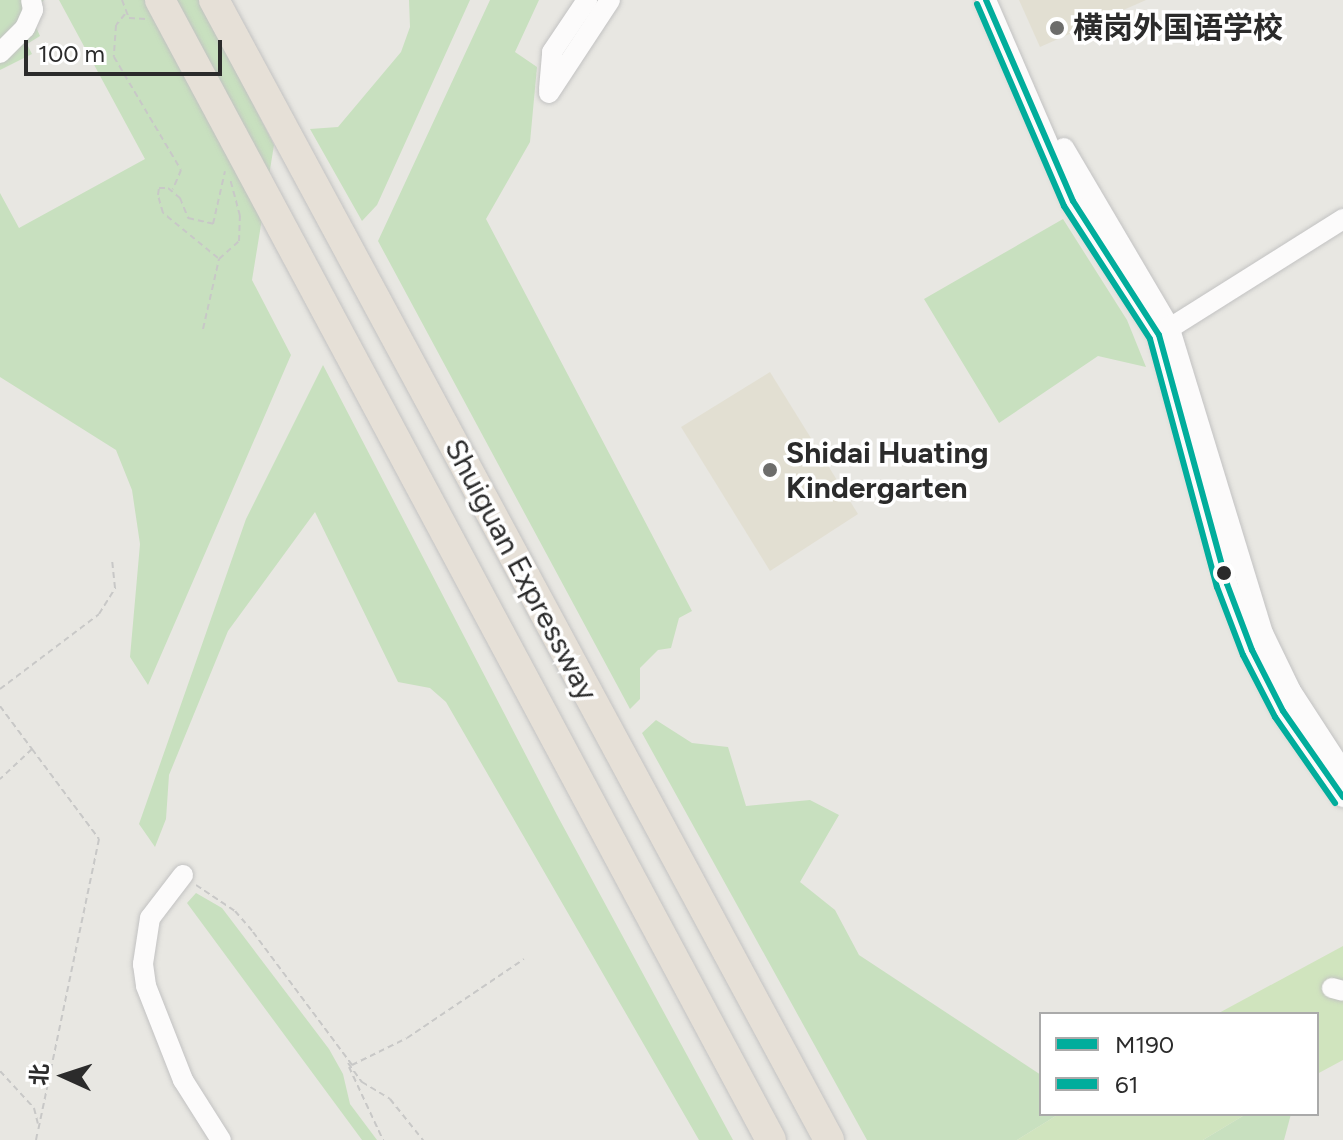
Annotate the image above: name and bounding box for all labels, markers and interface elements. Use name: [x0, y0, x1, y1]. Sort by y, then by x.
place label: 横岗外国语学校: [1073, 10, 1283, 46]
marker: 横岗外国语学校: [1048, 19, 1066, 37]
scale bar: [28, 24, 226, 74]
text: 100 m: [38, 39, 105, 68]
street label: Shuiguan Expressway: [437, 433, 605, 707]
place label: Shidai Huating Kindergarten: [786, 435, 989, 506]
marker: Shidai Huating Kindergarten: [761, 461, 779, 479]
unlabelled marker: [1216, 565, 1232, 581]
legend: [1039, 1012, 1319, 1116]
text: M190: [1115, 1030, 1174, 1059]
north arrow: [24, 1036, 104, 1116]
text: 北: [25, 1063, 54, 1086]
text: 61: [1115, 1070, 1139, 1099]

